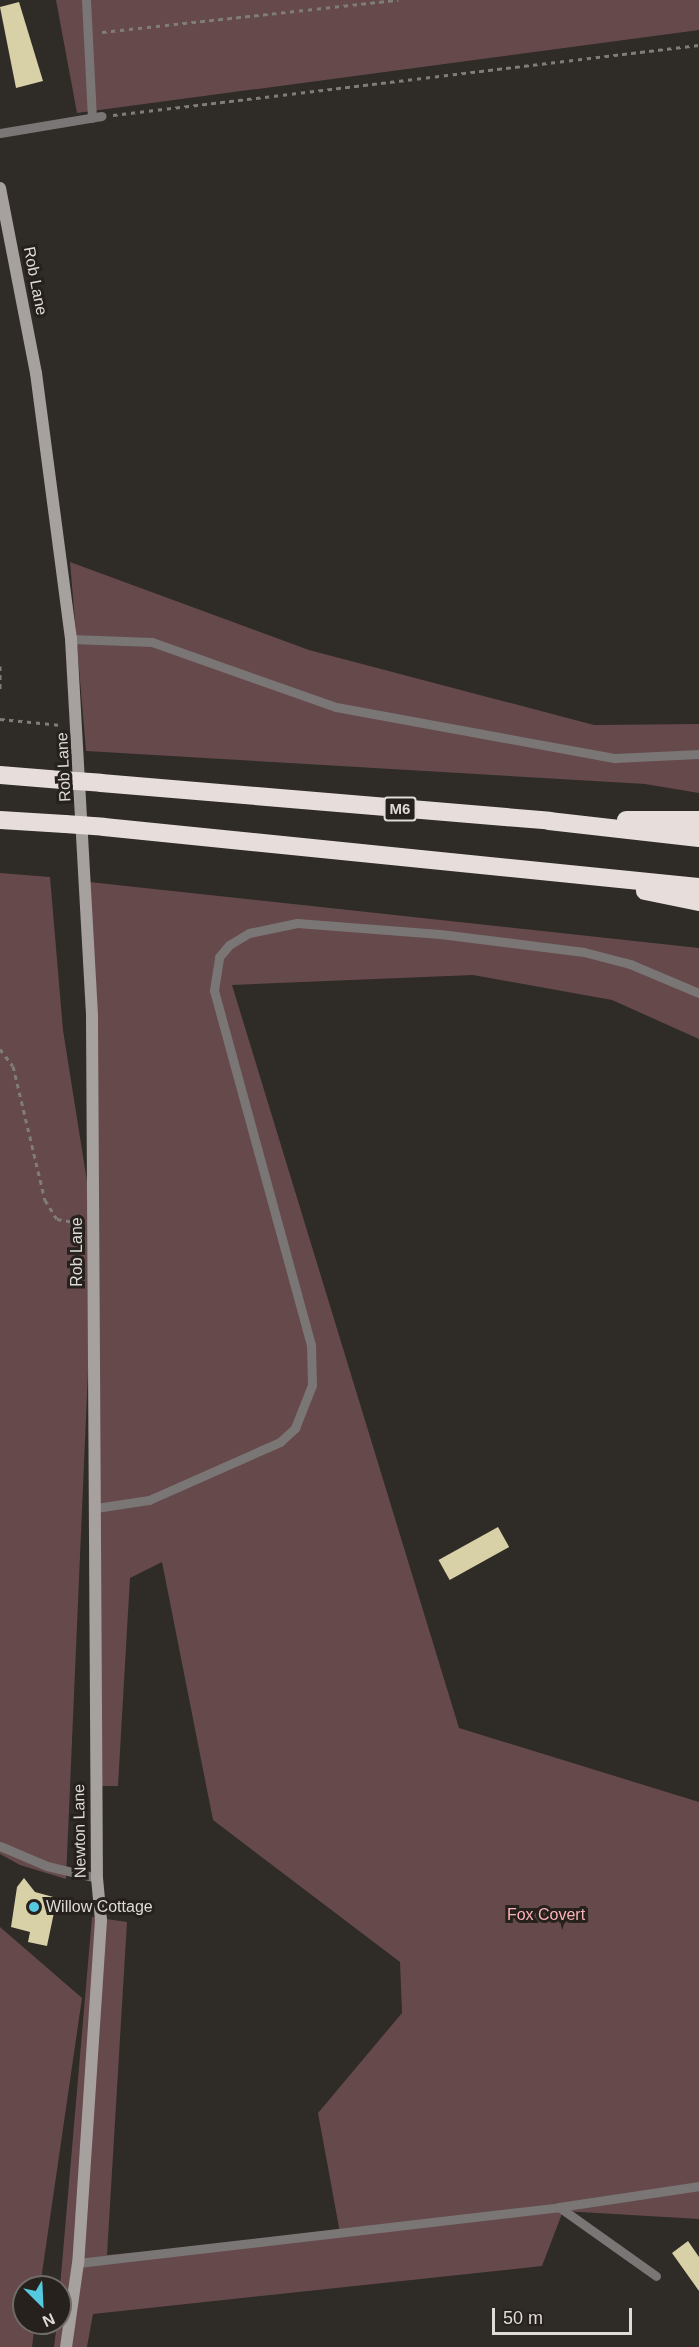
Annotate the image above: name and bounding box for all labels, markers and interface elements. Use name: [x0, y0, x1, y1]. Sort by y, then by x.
street label: Rob Lane: [19, 245, 51, 317]
street label: Rob Lane: [53, 732, 75, 802]
road number: M6: [384, 797, 416, 821]
street label: Rob Lane: [67, 1217, 87, 1287]
street label: Newton Lane: [70, 1784, 90, 1878]
place label: Willow Cottage: [46, 1897, 153, 1917]
marker: Willow Cottage: [27, 1900, 41, 1914]
park label: Fox Covert: [507, 1905, 585, 1925]
north arrow: [12, 2275, 72, 2335]
scale bar: [495, 2296, 634, 2334]
text: 50 m: [503, 2308, 543, 2328]
text: N: [40, 2310, 57, 2330]

